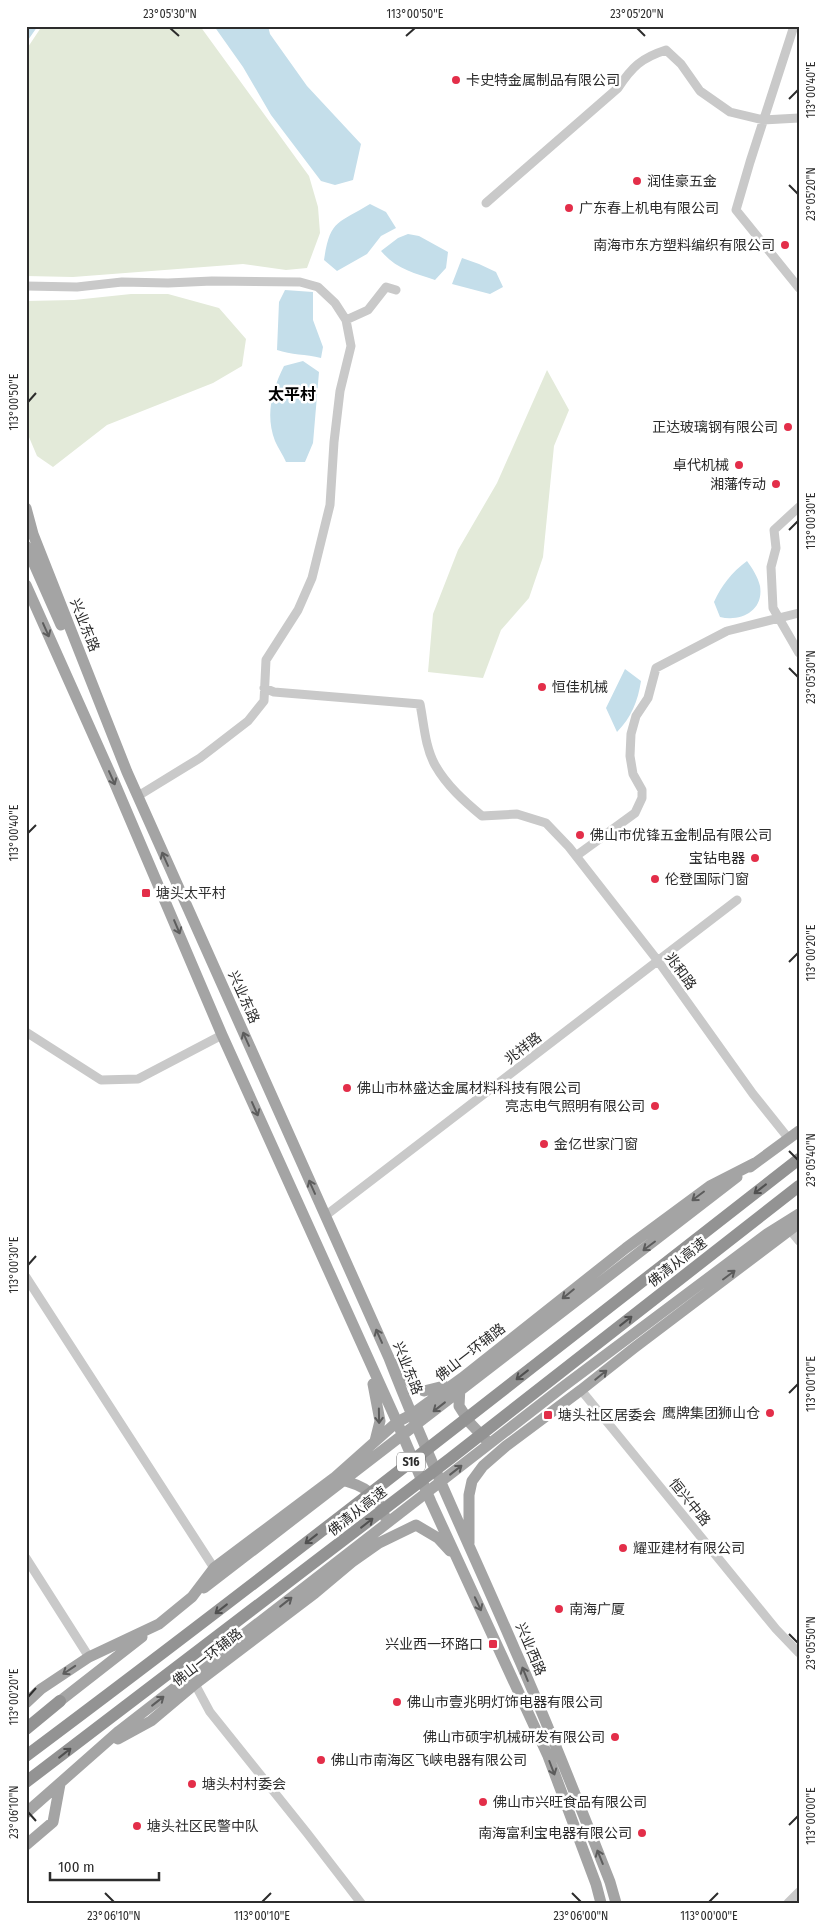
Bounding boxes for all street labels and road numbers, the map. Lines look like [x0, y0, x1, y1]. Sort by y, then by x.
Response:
street label: 兴业东路 [66, 596, 103, 654]
street label: 兆和路 [661, 949, 700, 993]
street label: 兴业东路 [224, 968, 263, 1026]
street label: 兆祥路 [502, 1029, 545, 1068]
street label: 佛清从高速 [644, 1234, 710, 1291]
street label: 佛山一环辅路 [432, 1320, 509, 1385]
street label: 兴业东路 [389, 1339, 426, 1397]
road number: S16 [397, 1452, 425, 1471]
street label: 恒兴中路 [665, 1475, 714, 1529]
street label: 佛清从高速 [324, 1483, 390, 1540]
street label: 兴业西路 [512, 1620, 549, 1678]
street label: 佛山一环辅路 [169, 1625, 246, 1690]

